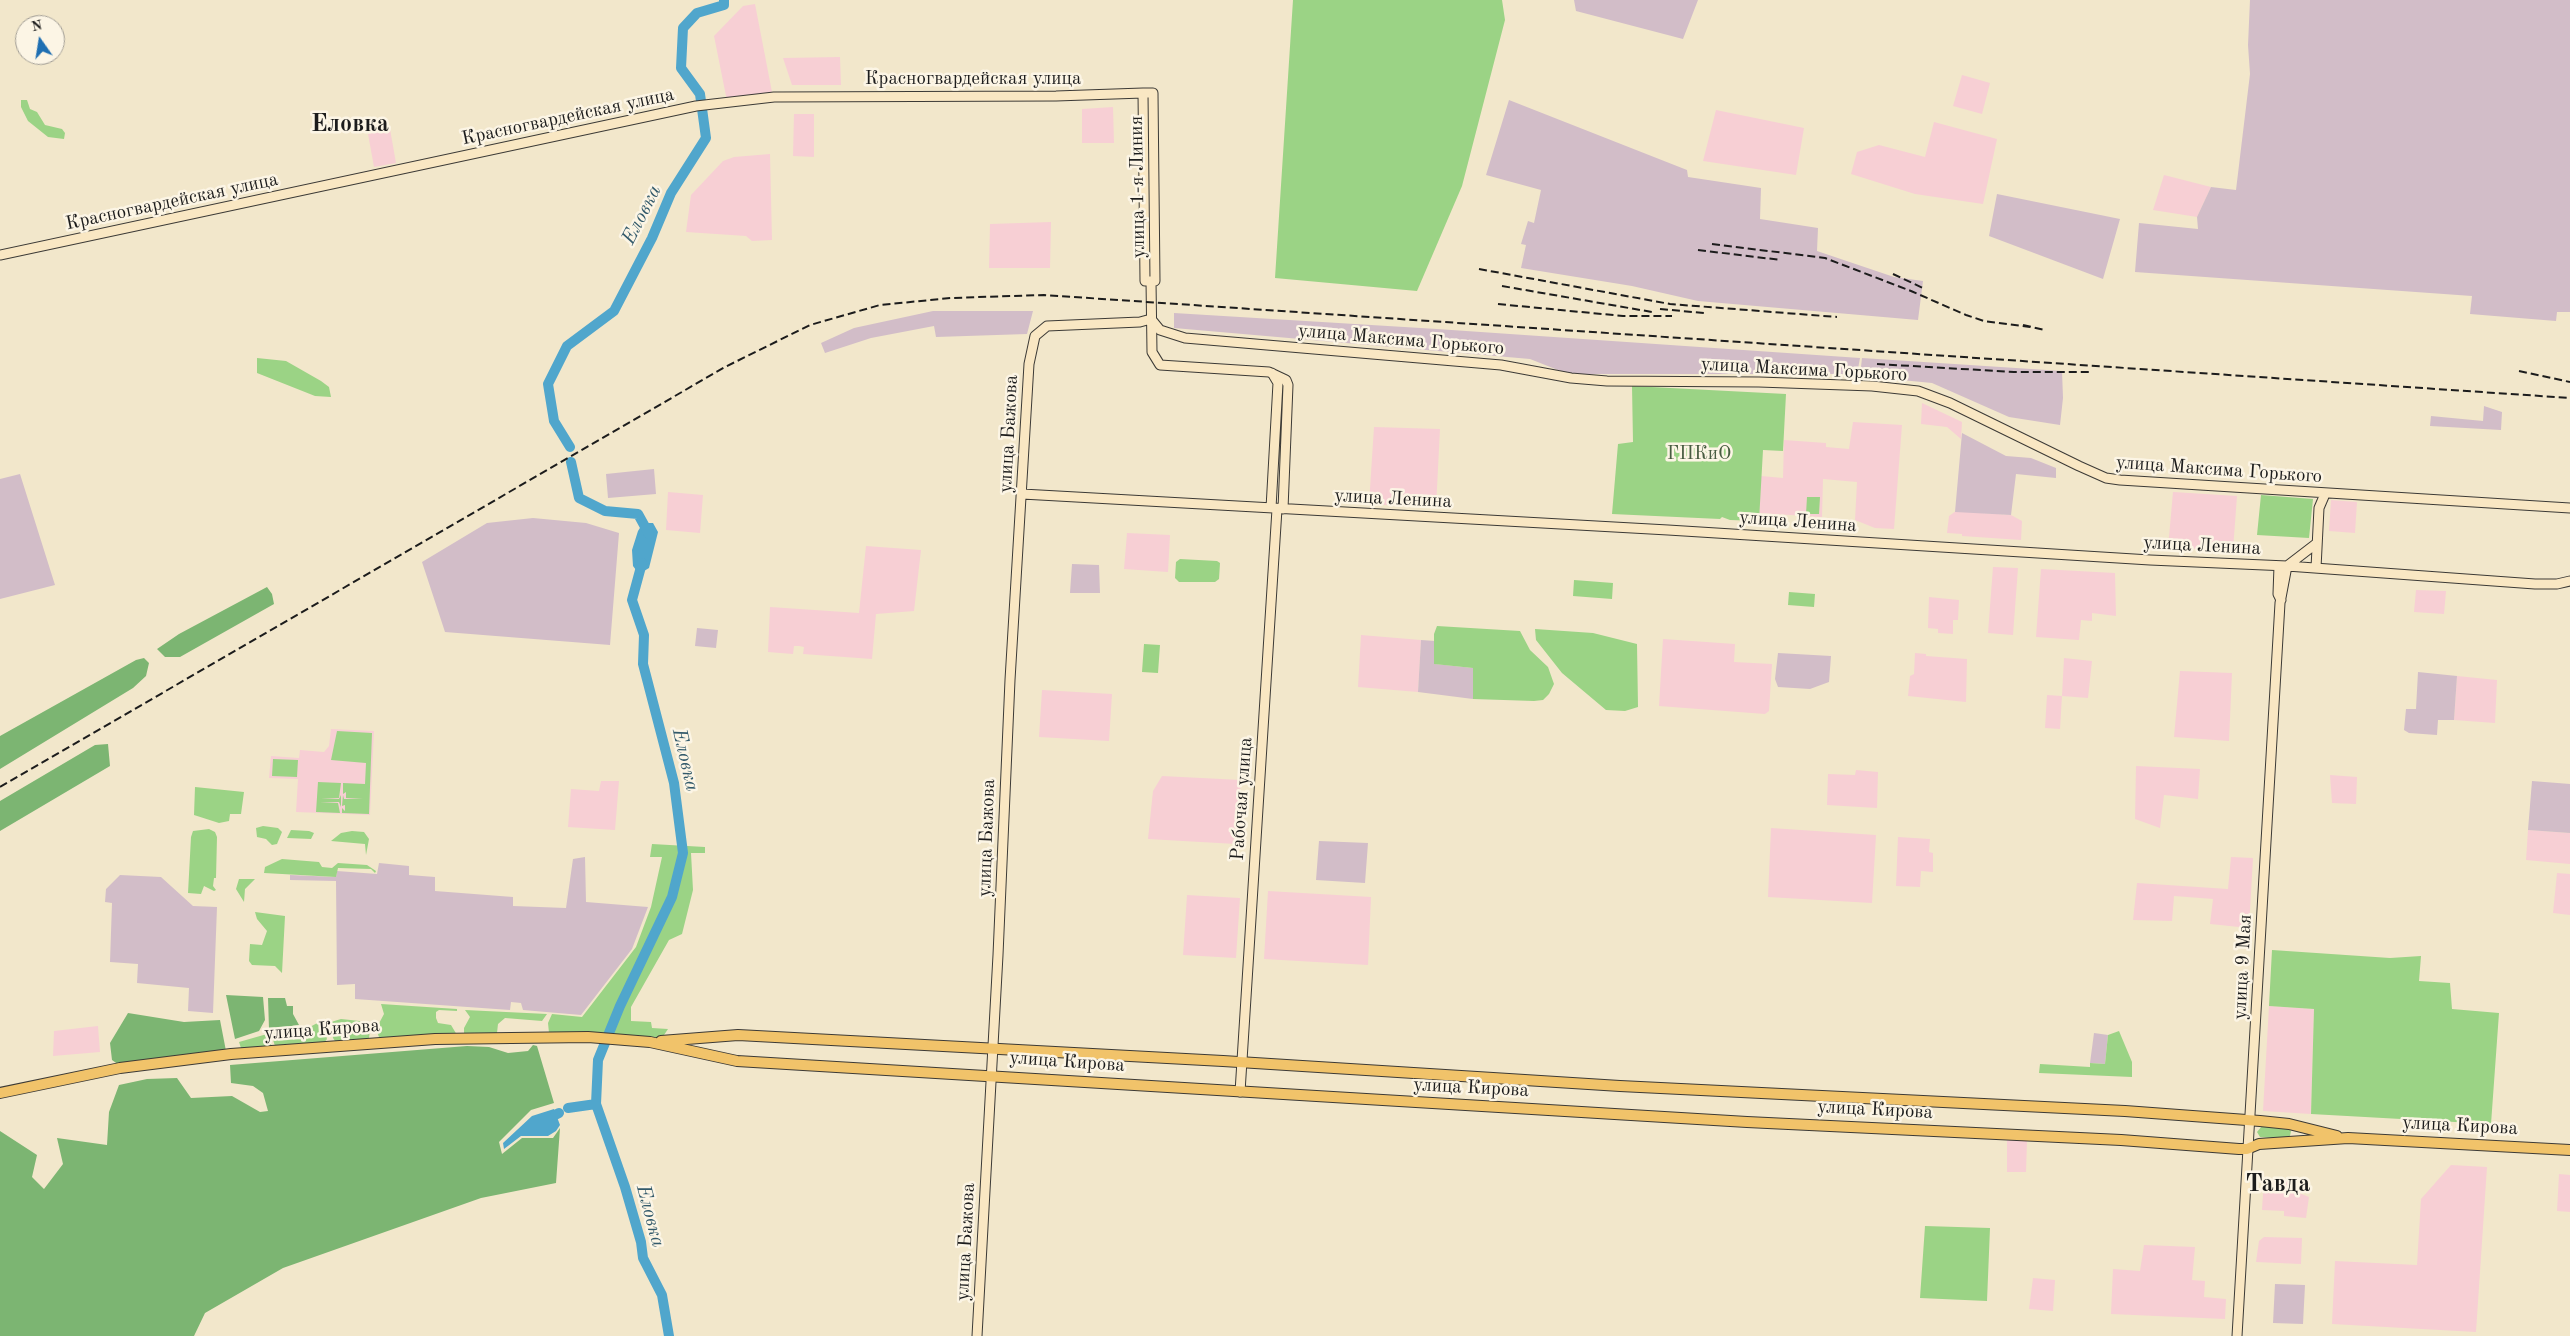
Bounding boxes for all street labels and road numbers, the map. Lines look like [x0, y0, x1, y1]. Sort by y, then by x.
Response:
street label: Красногвардейская улица [865, 68, 1081, 90]
street label: Красногвардейская улица [460, 83, 676, 151]
street label: улица 1-я Линия [1125, 115, 1151, 259]
street label: Красногвардейская улица [64, 168, 280, 236]
street label: улица Максима Горького [1297, 320, 1505, 360]
street label: улица Максима Горького [1700, 353, 1908, 387]
street label: улица Бажова [995, 374, 1023, 494]
street label: улица Максима Горького [2115, 451, 2323, 489]
street label: улица Ленина [1334, 485, 1452, 513]
street label: улица Ленина [1738, 507, 1858, 537]
street label: улица Ленина [2143, 532, 2261, 560]
street label: Рабочая улица [1226, 736, 1258, 862]
street label: улица Бажова [974, 778, 1000, 898]
street label: улица 9 Мая [2229, 914, 2257, 1020]
street label: улица Кирова [263, 1015, 381, 1045]
street label: улица Кирова [1008, 1047, 1126, 1077]
street label: улица Кирова [1413, 1074, 1529, 1102]
street label: улица Кирова [1817, 1096, 1933, 1124]
street label: улица Кирова [2402, 1112, 2518, 1140]
street label: улица Бажова [952, 1182, 980, 1302]

